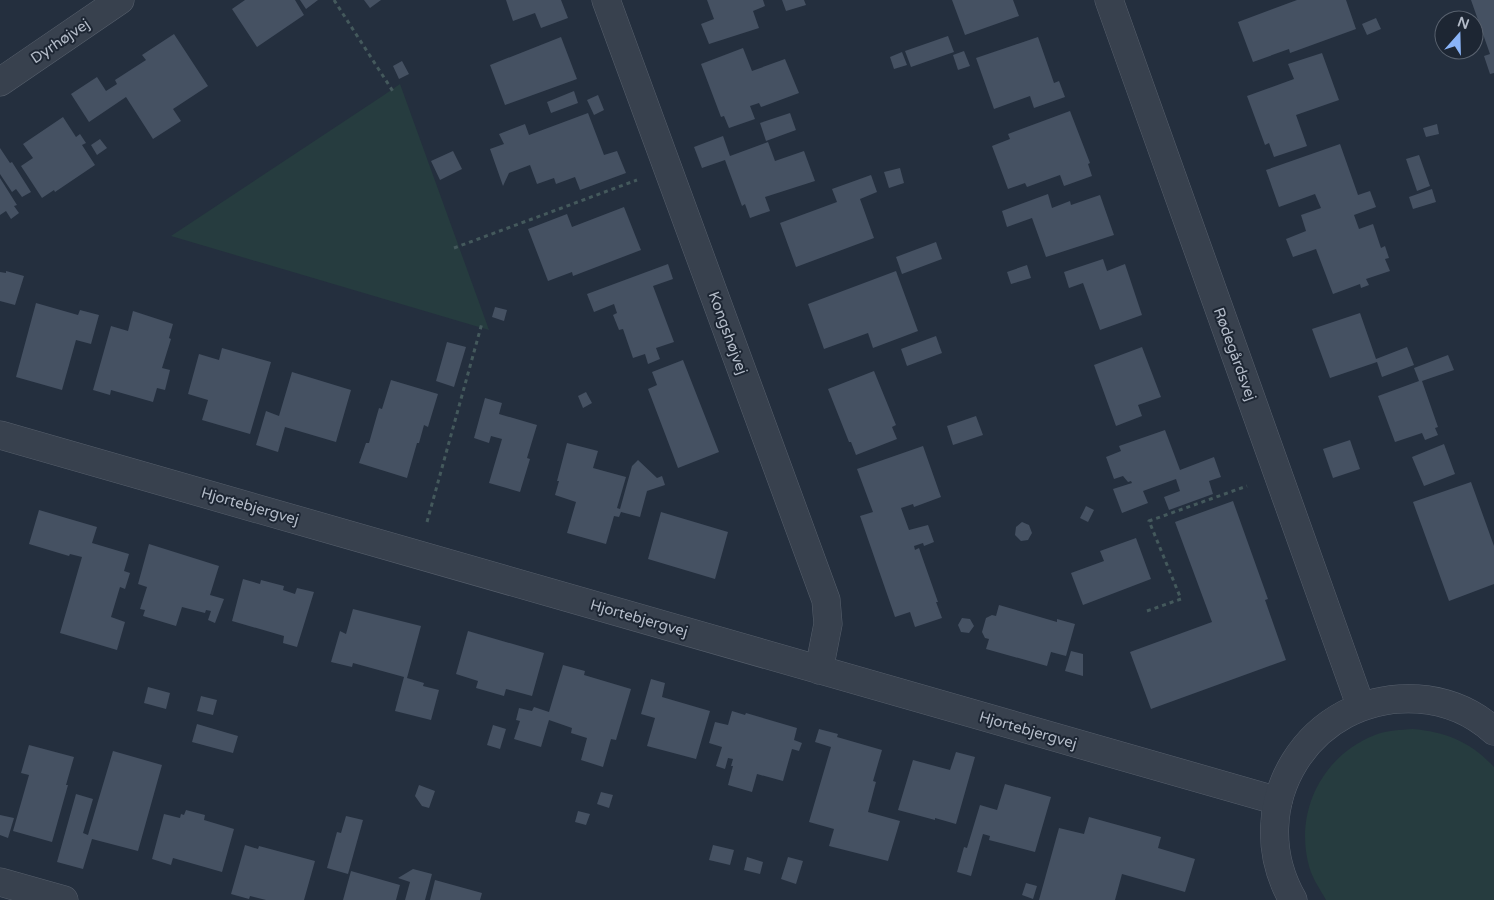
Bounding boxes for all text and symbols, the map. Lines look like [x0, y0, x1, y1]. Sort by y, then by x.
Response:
north arrow [1434, 10, 1484, 60]
text: N [1455, 13, 1471, 33]
street label: Dyrhøjvej [27, 15, 93, 67]
street label: Kongshøjvej [705, 289, 751, 377]
street label: Rødegårdsvej [1210, 305, 1260, 403]
street label: Hjortebjergvej [199, 483, 301, 529]
street label: Hjortebjergvej [588, 595, 690, 641]
street label: Hjortebjergvej [977, 707, 1079, 753]

